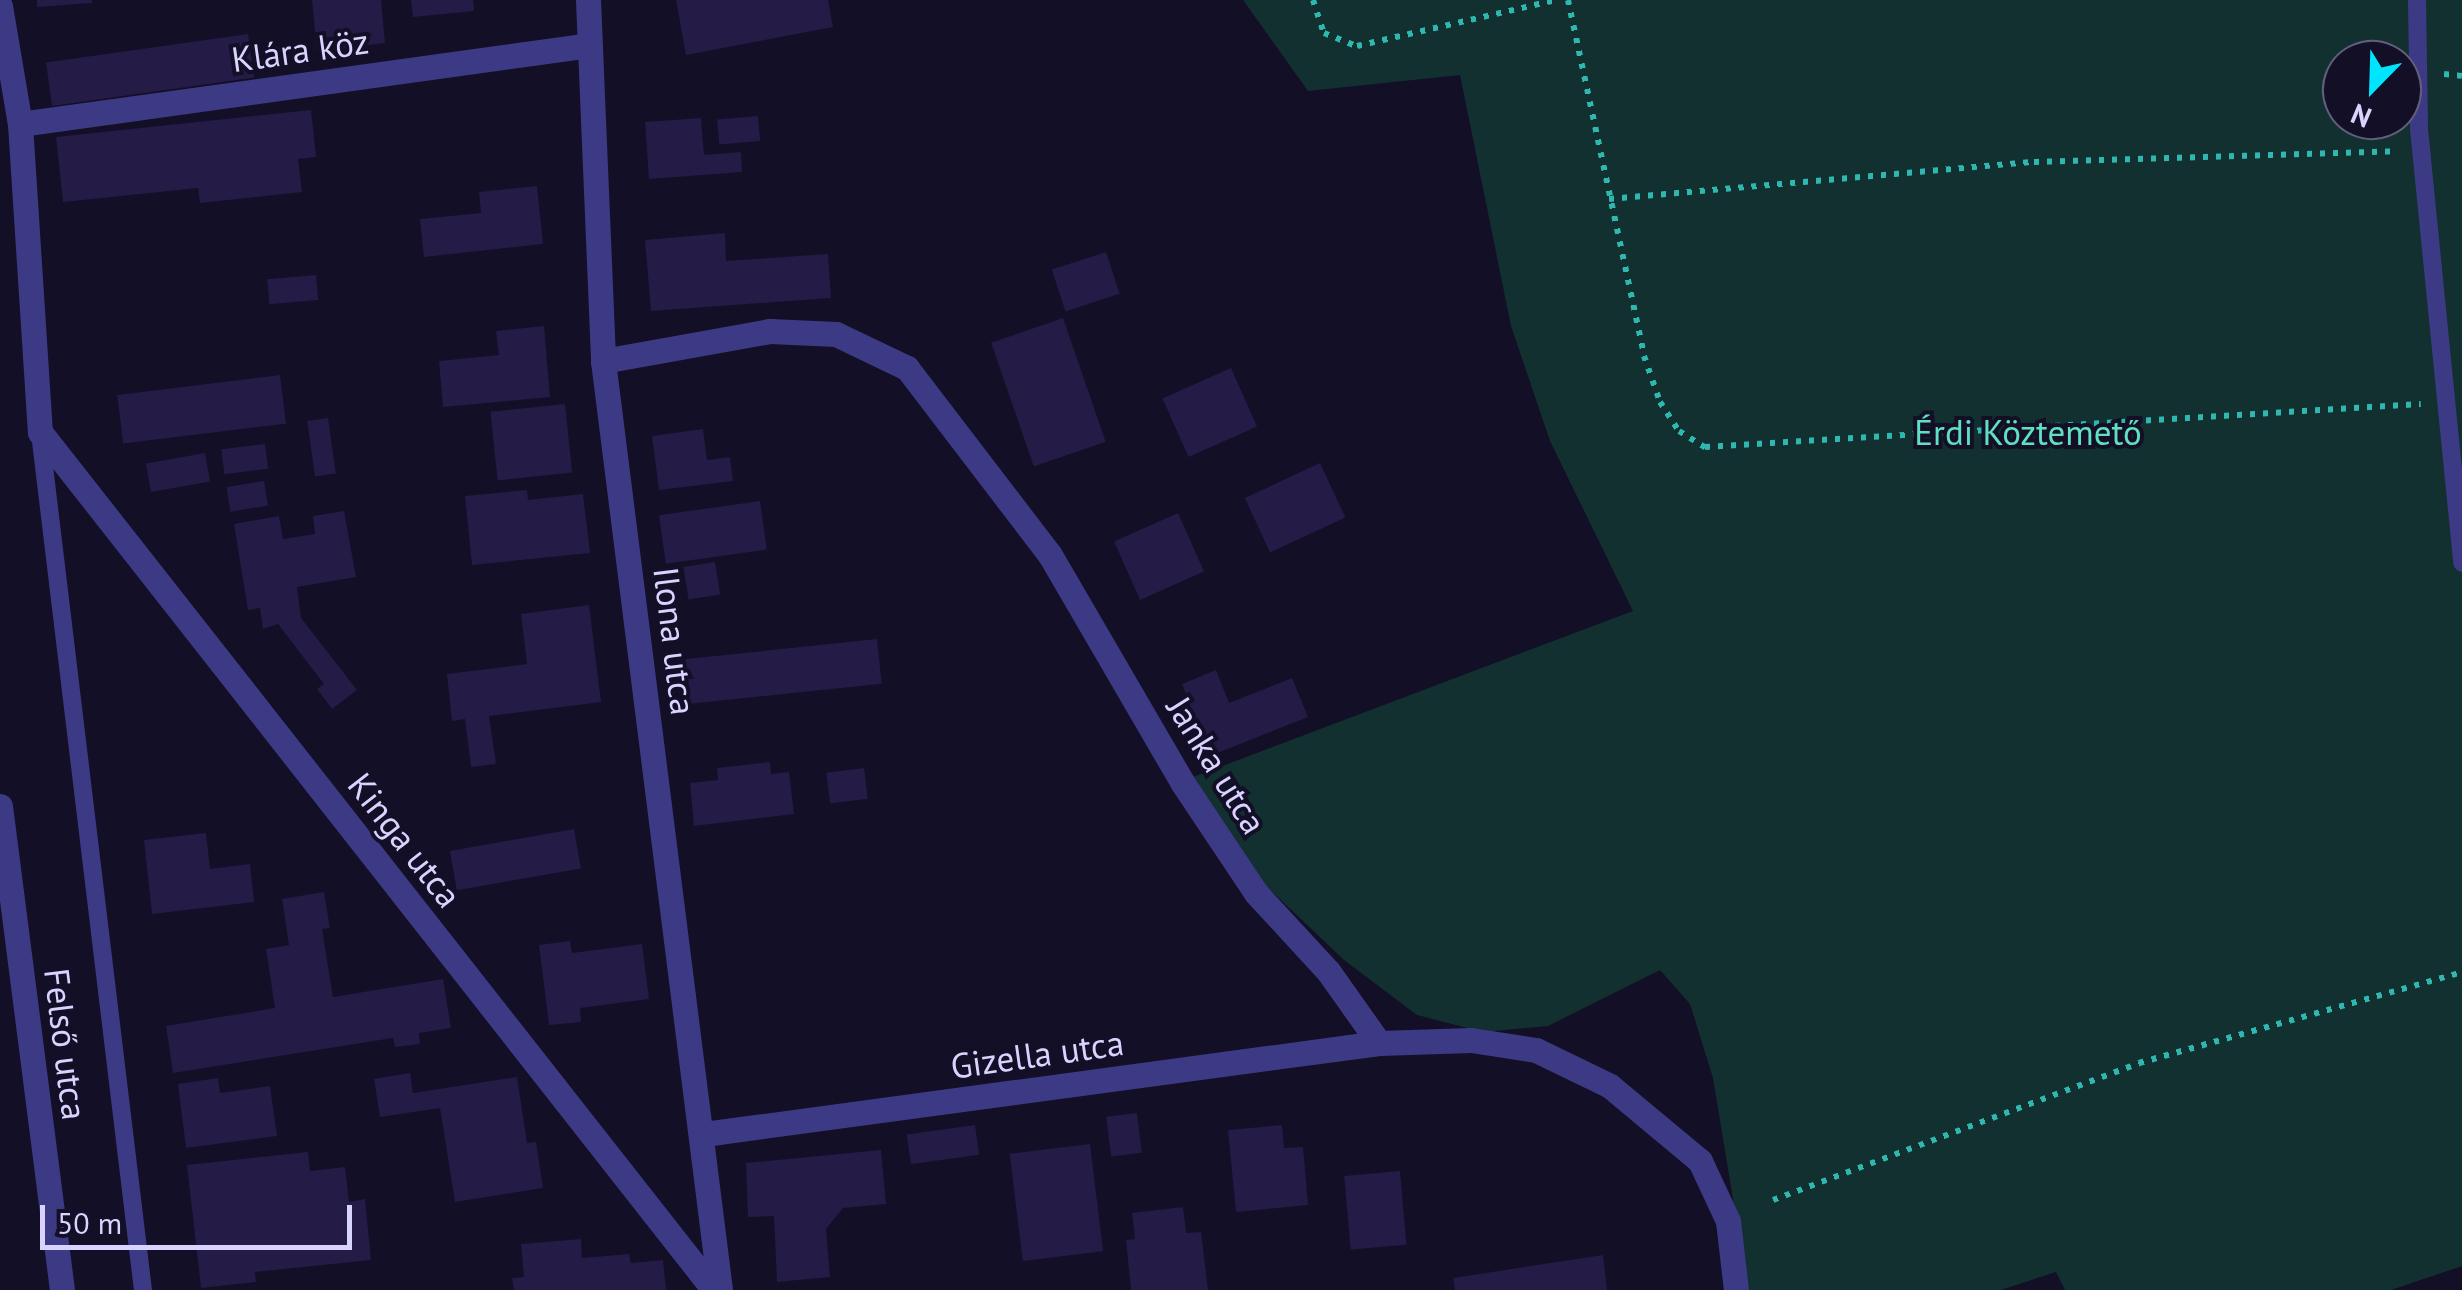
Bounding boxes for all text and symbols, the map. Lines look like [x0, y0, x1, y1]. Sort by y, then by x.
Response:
street label: Klára köz [229, 20, 371, 80]
north arrow [2322, 40, 2422, 140]
text: N [2345, 96, 2377, 137]
park label: Érdi Köztemető [1914, 411, 2142, 453]
street label: Ilona utca [645, 565, 705, 717]
street label: Janka utca [1158, 689, 1276, 841]
street label: Kinga utca [340, 764, 470, 916]
street label: Felső utca [36, 966, 96, 1122]
street label: Gizella utca [948, 1021, 1126, 1087]
scale bar [45, 1185, 358, 1247]
text: 50 m [57, 1203, 122, 1242]

